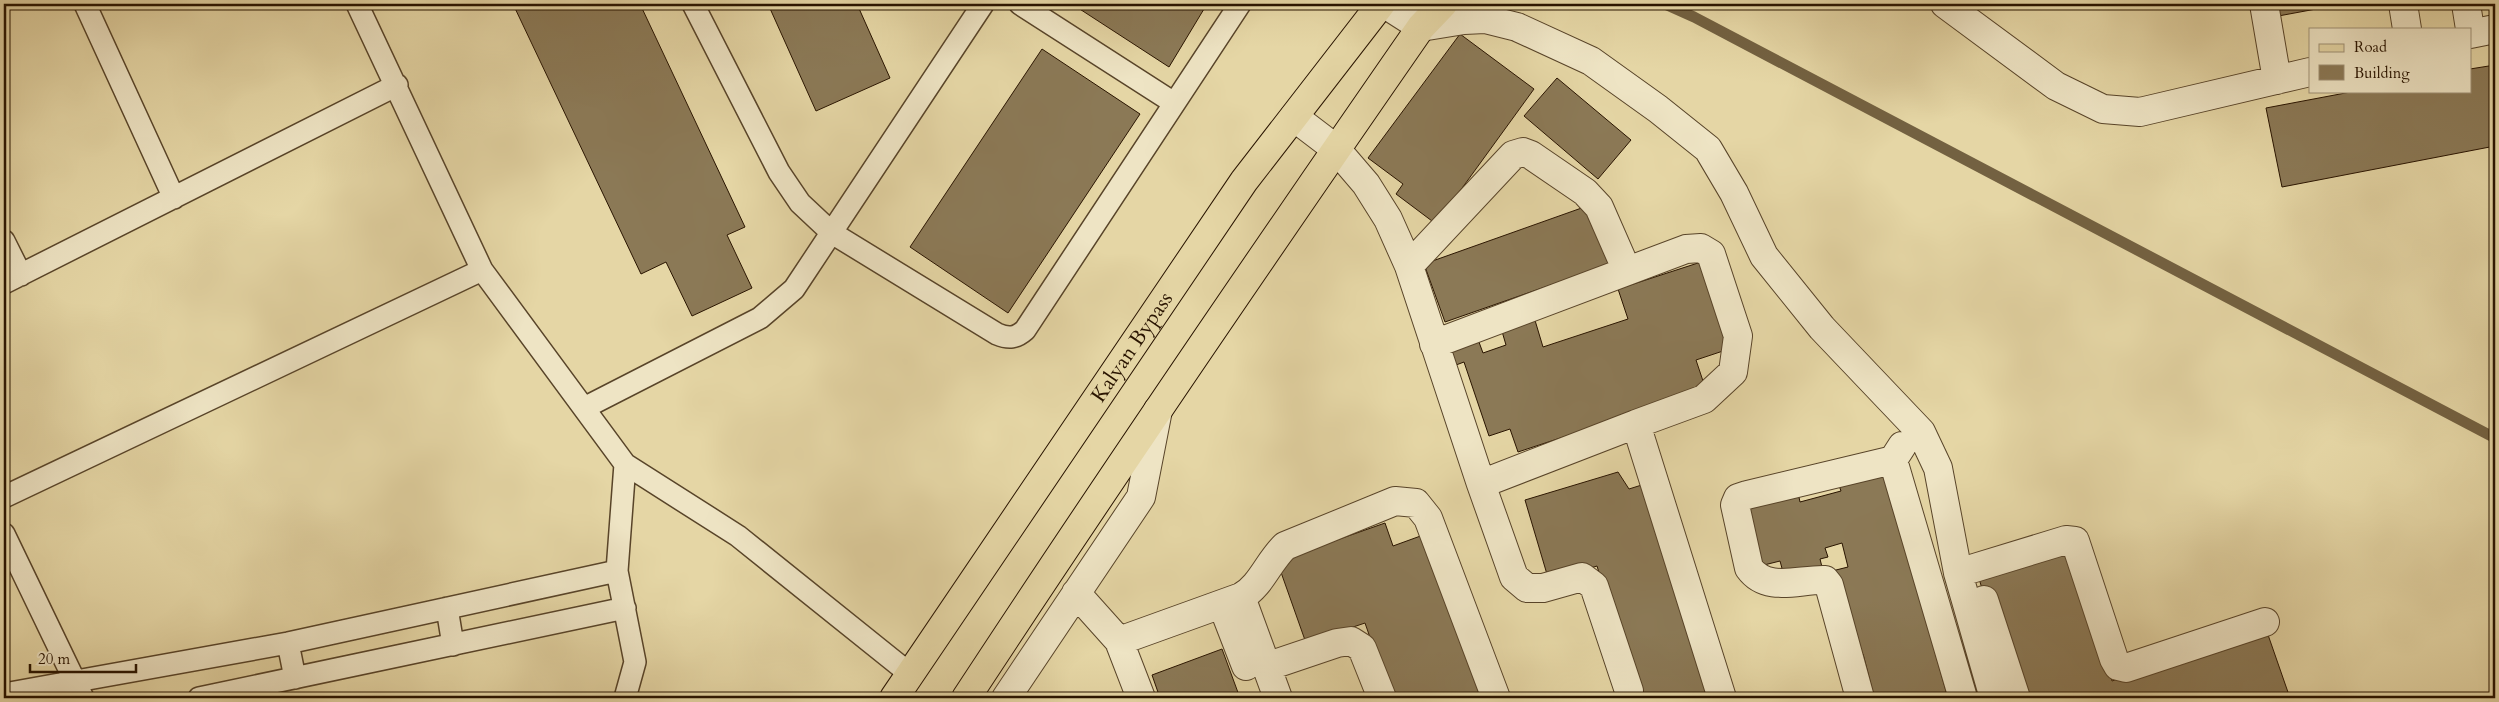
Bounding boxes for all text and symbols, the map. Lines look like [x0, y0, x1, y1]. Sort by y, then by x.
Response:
legend [2309, 28, 2472, 92]
text: Road [2354, 37, 2387, 57]
text: Building [2354, 63, 2410, 83]
street label: Kalyan Bypass [1084, 286, 1180, 408]
scale bar [30, 642, 136, 674]
text: 20 m [38, 649, 70, 669]

